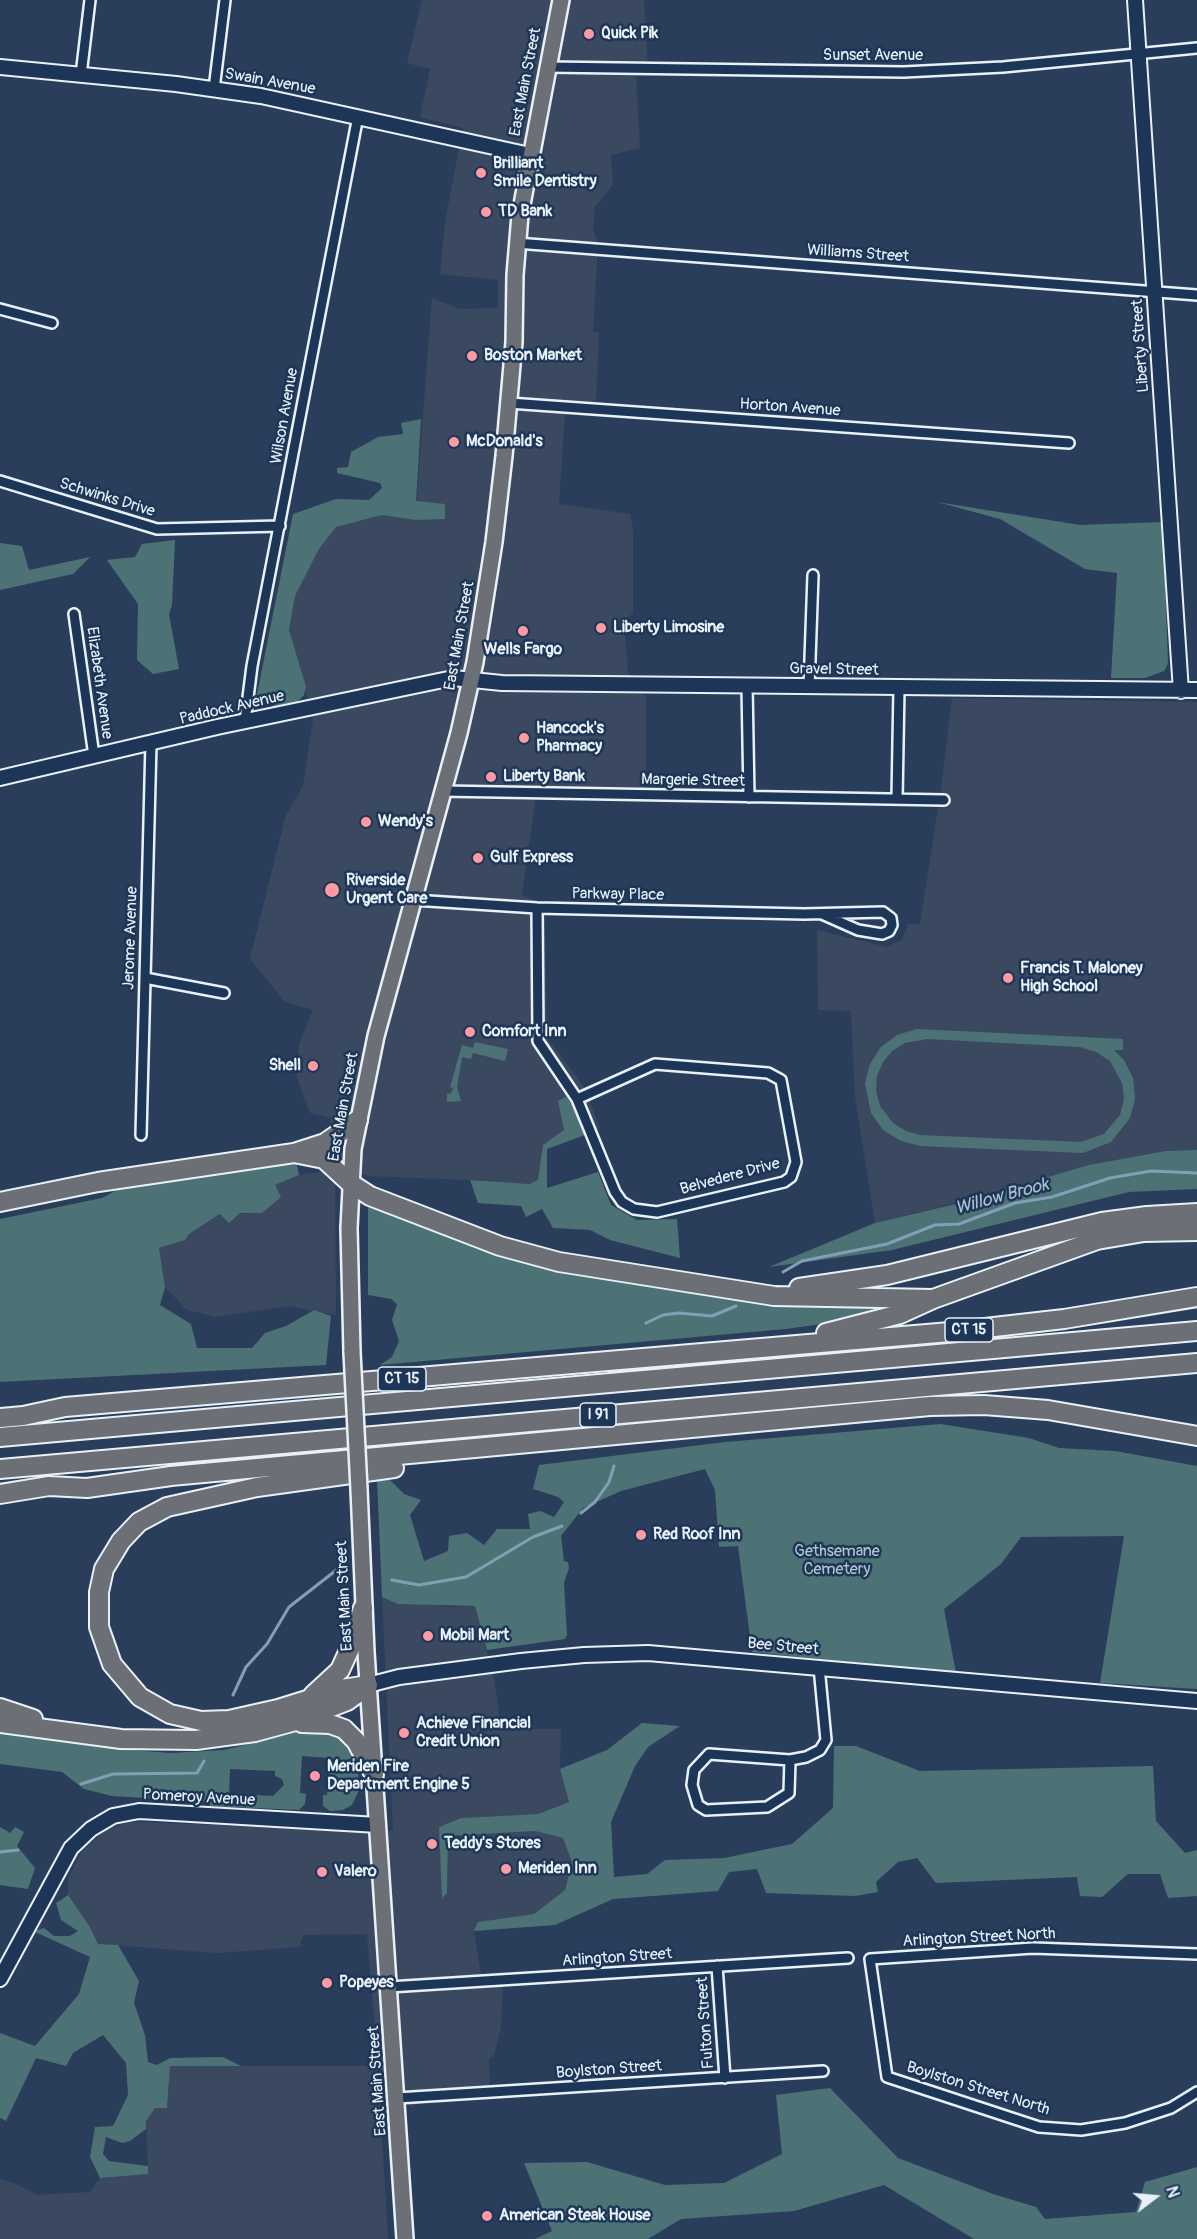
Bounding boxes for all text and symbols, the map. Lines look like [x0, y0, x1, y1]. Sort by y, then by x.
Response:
place label: Quick Pik [601, 24, 658, 44]
street label: East Main Street [506, 26, 546, 138]
marker: Quick Pik [582, 27, 596, 41]
street label: Sunset Avenue [823, 46, 923, 66]
street label: Swain Avenue [223, 65, 317, 99]
place label: Brilliant Smile Dentistry [493, 154, 596, 192]
marker: Brilliant Smile Dentistry [474, 166, 488, 180]
place label: TD Bank [498, 202, 552, 222]
marker: TD Bank [479, 205, 493, 219]
street label: Williams Street [806, 241, 910, 267]
street label: Liberty Street [1128, 299, 1154, 393]
place label: Boston Market [484, 346, 582, 366]
marker: Boston Market [465, 349, 479, 363]
street label: Wilson Avenue [267, 366, 303, 466]
street label: Horton Avenue [739, 395, 841, 421]
place label: McDonald's [466, 432, 543, 452]
marker: McDonald's [447, 435, 461, 449]
street label: Schwinks Drive [57, 474, 157, 522]
street label: East Main Street [441, 580, 479, 692]
place label: Liberty Limosine [613, 618, 724, 638]
marker: Liberty Limosine [594, 621, 608, 635]
marker: Wells Fargo [516, 624, 530, 638]
street label: Elizabeth Avenue [82, 626, 116, 740]
place label: Wells Fargo [484, 640, 562, 660]
street label: Gravel Street [789, 660, 879, 680]
street label: Paddock Avenue [178, 687, 286, 729]
place label: Hancock's Pharmacy [536, 719, 604, 757]
marker: Hancock's Pharmacy [517, 731, 531, 745]
place label: Liberty Bank [503, 767, 585, 787]
marker: Liberty Bank [484, 770, 498, 784]
street label: Margerie Street [641, 770, 745, 792]
place label: Wendy's [378, 812, 433, 832]
marker: Wendy's [359, 815, 373, 829]
place label: Gulf Express [490, 848, 573, 868]
marker: Gulf Express [471, 851, 485, 865]
place label: Riverside Urgent Care [346, 871, 427, 909]
marker: Riverside Urgent Care [323, 881, 341, 899]
street label: Parkway Place [572, 885, 664, 905]
street label: Jerome Avenue [120, 886, 142, 990]
place label: Francis T. Maloney High School [1020, 959, 1143, 997]
marker: Francis T. Maloney High School [1001, 971, 1015, 985]
place label: Comfort Inn [482, 1022, 567, 1042]
marker: Comfort Inn [463, 1025, 477, 1039]
street label: East Main Street [325, 1051, 363, 1163]
place label: Shell [269, 1056, 301, 1076]
marker: Shell [306, 1059, 320, 1073]
street label: Belvedere Drive [678, 1154, 782, 1200]
water label: Willow Brook [953, 1174, 1051, 1220]
road number: CT 15 [945, 1318, 993, 1342]
road number: CT 15 [378, 1367, 426, 1391]
road number: I 91 [580, 1403, 616, 1427]
place label: Red Roof Inn [653, 1525, 741, 1545]
marker: Red Roof Inn [634, 1528, 648, 1542]
street label: East Main Street [333, 1540, 357, 1652]
park label: Gethsemane Cemetery [794, 1542, 880, 1580]
place label: Mobil Mart [440, 1626, 509, 1646]
marker: Mobil Mart [421, 1629, 435, 1643]
street label: Bee Street [746, 1634, 820, 1660]
place label: Achieve Financial Credit Union [416, 1714, 531, 1752]
marker: Achieve Financial Credit Union [397, 1726, 411, 1740]
place label: Meriden Fire Department Engine 5 [327, 1757, 470, 1795]
marker: Meriden Fire Department Engine 5 [308, 1769, 322, 1783]
street label: Pomeroy Avenue [142, 1785, 256, 1811]
place label: Teddy's Stores [444, 1834, 541, 1854]
marker: Teddy's Stores [425, 1837, 439, 1851]
place label: Meriden Inn [518, 1859, 597, 1879]
place label: Valero [334, 1862, 377, 1882]
marker: Meriden Inn [499, 1862, 513, 1876]
marker: Valero [315, 1865, 329, 1879]
street label: Arlington Street North [902, 1924, 1056, 1952]
street label: Arlington Street [561, 1945, 673, 1971]
place label: Popeyes [339, 1973, 394, 1993]
marker: Popeyes [320, 1976, 334, 1990]
street label: Fulton Street [693, 1976, 719, 2070]
street label: East Main Street [365, 2025, 391, 2137]
street label: Boylston Street [555, 2057, 663, 2083]
street label: Boylston Street North [904, 2058, 1052, 2120]
north arrow [1125, 2167, 1185, 2227]
text: N [1161, 2184, 1183, 2200]
place label: American Steak House [499, 2206, 650, 2226]
marker: American Steak House [480, 2209, 494, 2223]

